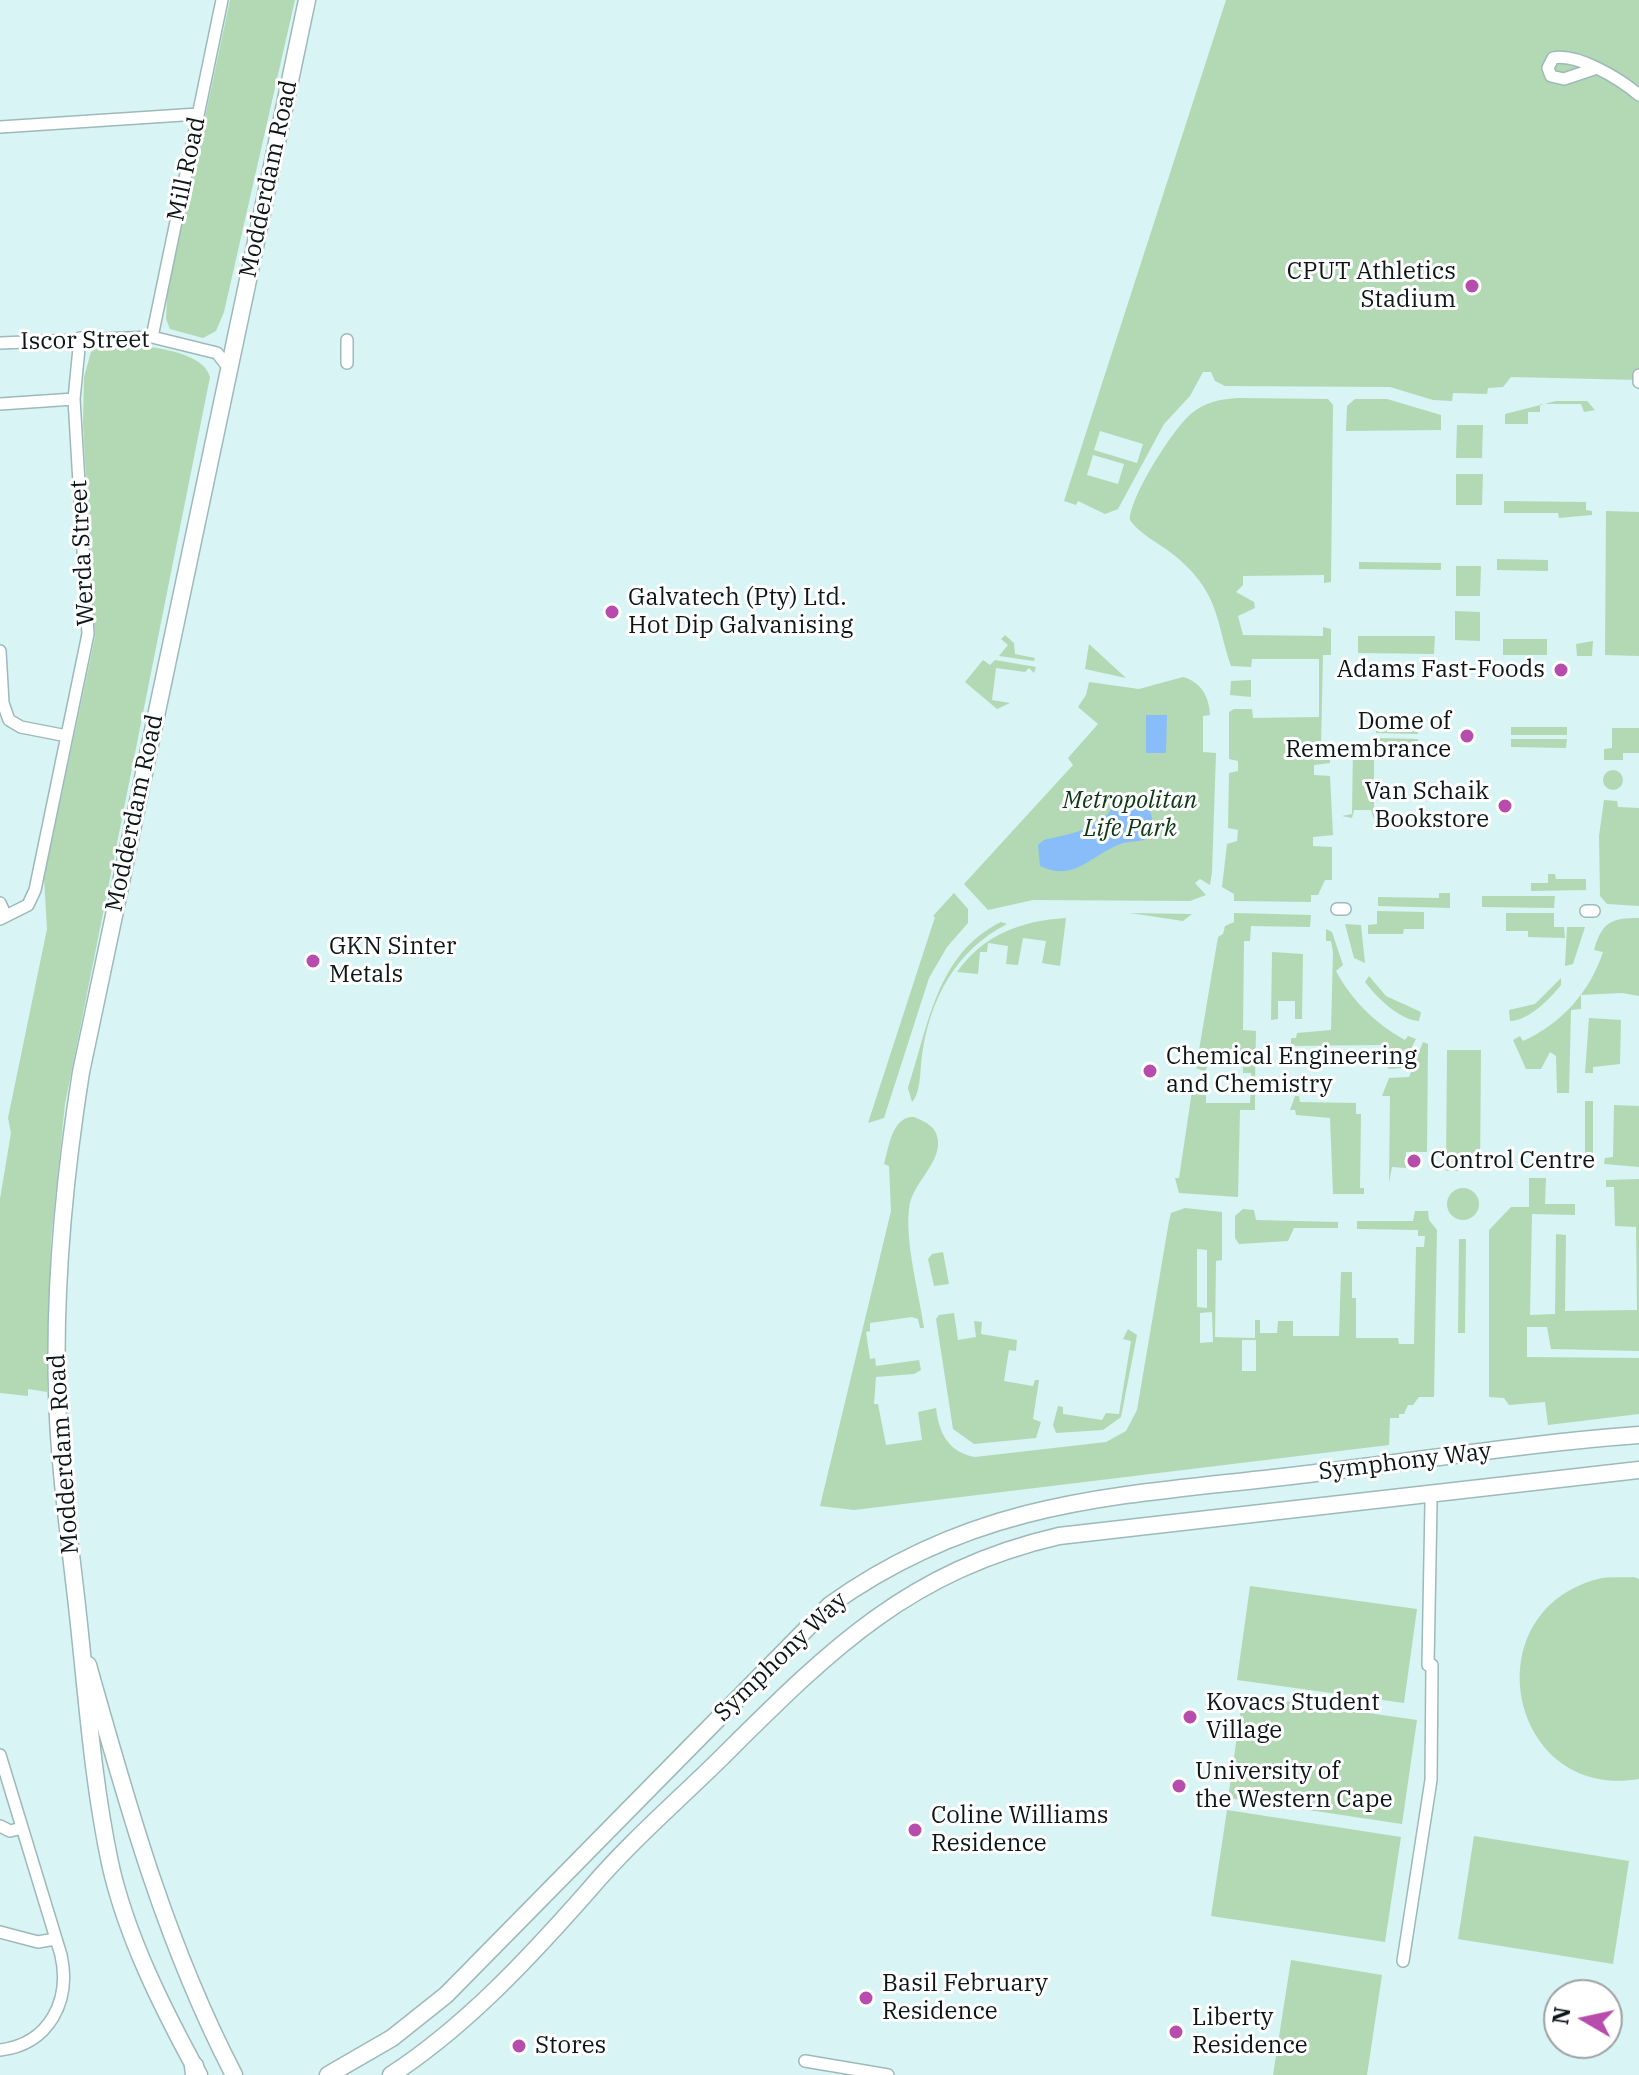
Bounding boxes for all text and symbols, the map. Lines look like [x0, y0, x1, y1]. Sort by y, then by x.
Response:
street label: Modderdam Road [234, 78, 304, 280]
street label: Mill Road [162, 114, 212, 224]
place label: CPUT Athletics Stadium [1287, 258, 1456, 314]
marker: CPUT Athletics Stadium [1463, 277, 1481, 295]
street label: Iscor Street [20, 325, 150, 357]
street label: Werda Street [65, 479, 101, 627]
place label: Galvatech (Pty) Ltd. Hot Dip Galvanising [628, 584, 853, 640]
marker: Galvatech (Pty) Ltd. Hot Dip Galvanising [603, 603, 621, 621]
place label: Adams Fast-Foods [1337, 656, 1545, 684]
marker: Adams Fast-Foods [1552, 661, 1570, 679]
place label: Dome of Remembrance [1285, 708, 1451, 764]
street label: Modderdam Road [100, 712, 170, 914]
marker: Dome of Remembrance [1458, 727, 1476, 745]
place label: Van Schaik Bookstore [1364, 778, 1489, 834]
park label: Metropolitan Life Park [1063, 787, 1197, 843]
marker: Van Schaik Bookstore [1496, 797, 1514, 815]
place label: GKN Sinter Metals [329, 933, 456, 989]
marker: GKN Sinter Metals [304, 952, 322, 970]
place label: Chemical Engineering and Chemistry [1166, 1043, 1417, 1099]
marker: Chemical Engineering and Chemistry [1141, 1062, 1159, 1080]
place label: Control Centre [1430, 1147, 1595, 1175]
marker: Control Centre [1405, 1152, 1423, 1170]
street label: Modderdam Road [43, 1353, 85, 1555]
street label: Symphony Way [1317, 1437, 1493, 1487]
street label: Symphony Way [708, 1586, 854, 1728]
place label: Kovacs Student Village [1206, 1689, 1380, 1745]
marker: Kovacs Student Village [1181, 1708, 1199, 1726]
place label: University of the Western Cape [1195, 1758, 1393, 1814]
marker: University of the Western Cape [1170, 1777, 1188, 1795]
place label: Coline Williams Residence [931, 1802, 1108, 1858]
marker: Coline Williams Residence [906, 1821, 924, 1839]
place label: Basil February Residence [882, 1970, 1048, 2026]
north arrow [1543, 1979, 1623, 2059]
marker: Basil February Residence [857, 1989, 875, 2007]
place label: Liberty Residence [1192, 2004, 1308, 2060]
text: N [1545, 2005, 1576, 2026]
marker: Liberty Residence [1167, 2023, 1185, 2041]
place label: Stores [535, 2032, 606, 2060]
marker: Stores [510, 2037, 528, 2055]

